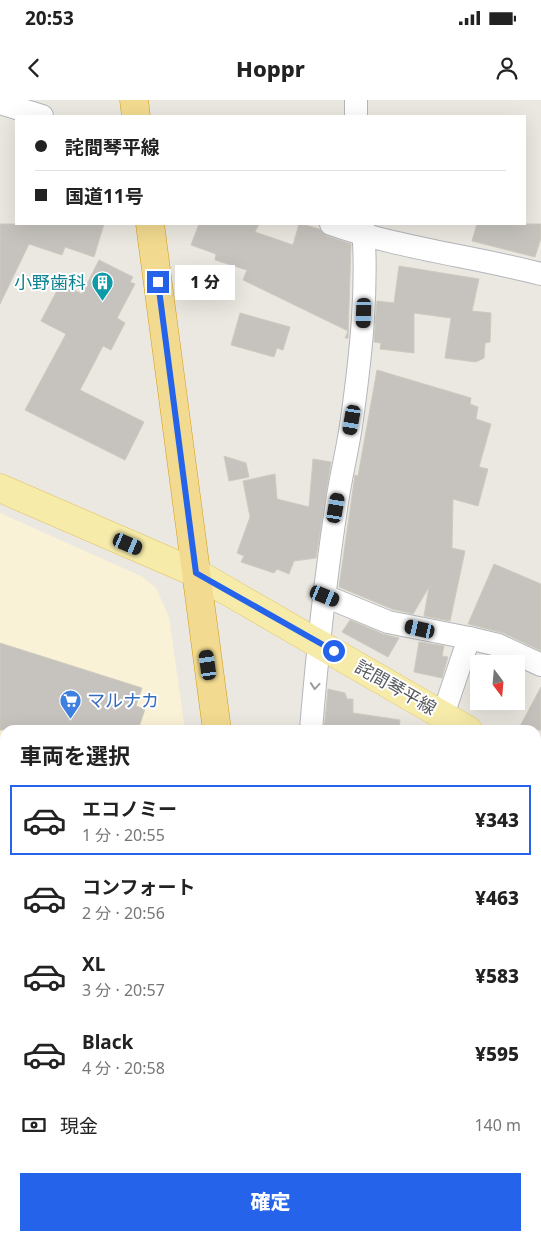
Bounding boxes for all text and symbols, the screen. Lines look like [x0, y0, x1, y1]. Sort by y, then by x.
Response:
text: 20:53 [25, 5, 74, 31]
text: Hoppr [236, 53, 305, 83]
icon: back [20, 54, 48, 82]
icon: person [493, 54, 521, 82]
text: 詫間琴平線 [65, 134, 160, 160]
text: 国道11号 [65, 183, 144, 209]
callout: 1 分 [176, 264, 236, 300]
place label: 小野歯科 [14, 270, 86, 294]
building icon: 小野歯科 [90, 270, 114, 301]
route end [147, 271, 169, 293]
text: 1 分 [190, 271, 220, 293]
car [355, 298, 372, 328]
car [342, 404, 361, 436]
car [326, 492, 345, 524]
car [111, 531, 144, 557]
car [308, 583, 341, 609]
car [403, 618, 436, 640]
route start [323, 640, 345, 662]
car [198, 649, 217, 681]
street label: 詫間琴平線 [351, 654, 441, 720]
north arrow [470, 655, 525, 710]
map controls [470, 655, 525, 710]
one-way arrow [309, 682, 320, 690]
supermarket icon: マルナカ [59, 688, 83, 719]
place label: マルナカ [87, 688, 159, 712]
text: 車両を選択 [20, 740, 130, 770]
text: エコノミー [82, 796, 177, 822]
icon: car [22, 798, 67, 843]
text: ¥343 [475, 807, 519, 833]
text: 1 分 · 20:55 [82, 824, 165, 846]
text: コンフォート [82, 874, 195, 900]
icon: car [22, 876, 67, 921]
text: ¥463 [475, 885, 519, 911]
text: 2 分 · 20:56 [82, 902, 165, 924]
text: XL [82, 951, 105, 977]
icon: car [22, 954, 67, 999]
text: ¥583 [475, 963, 519, 989]
text: 3 分 · 20:57 [82, 979, 165, 1001]
text: Black [82, 1029, 133, 1055]
icon: car [22, 1032, 67, 1077]
text: ¥595 [475, 1041, 519, 1067]
text: 4 分 · 20:58 [82, 1057, 165, 1079]
icon: cash [20, 1111, 48, 1139]
text: 現金 [60, 1113, 98, 1139]
text: 140 m [474, 1114, 521, 1136]
button: 確定 [20, 1173, 521, 1231]

